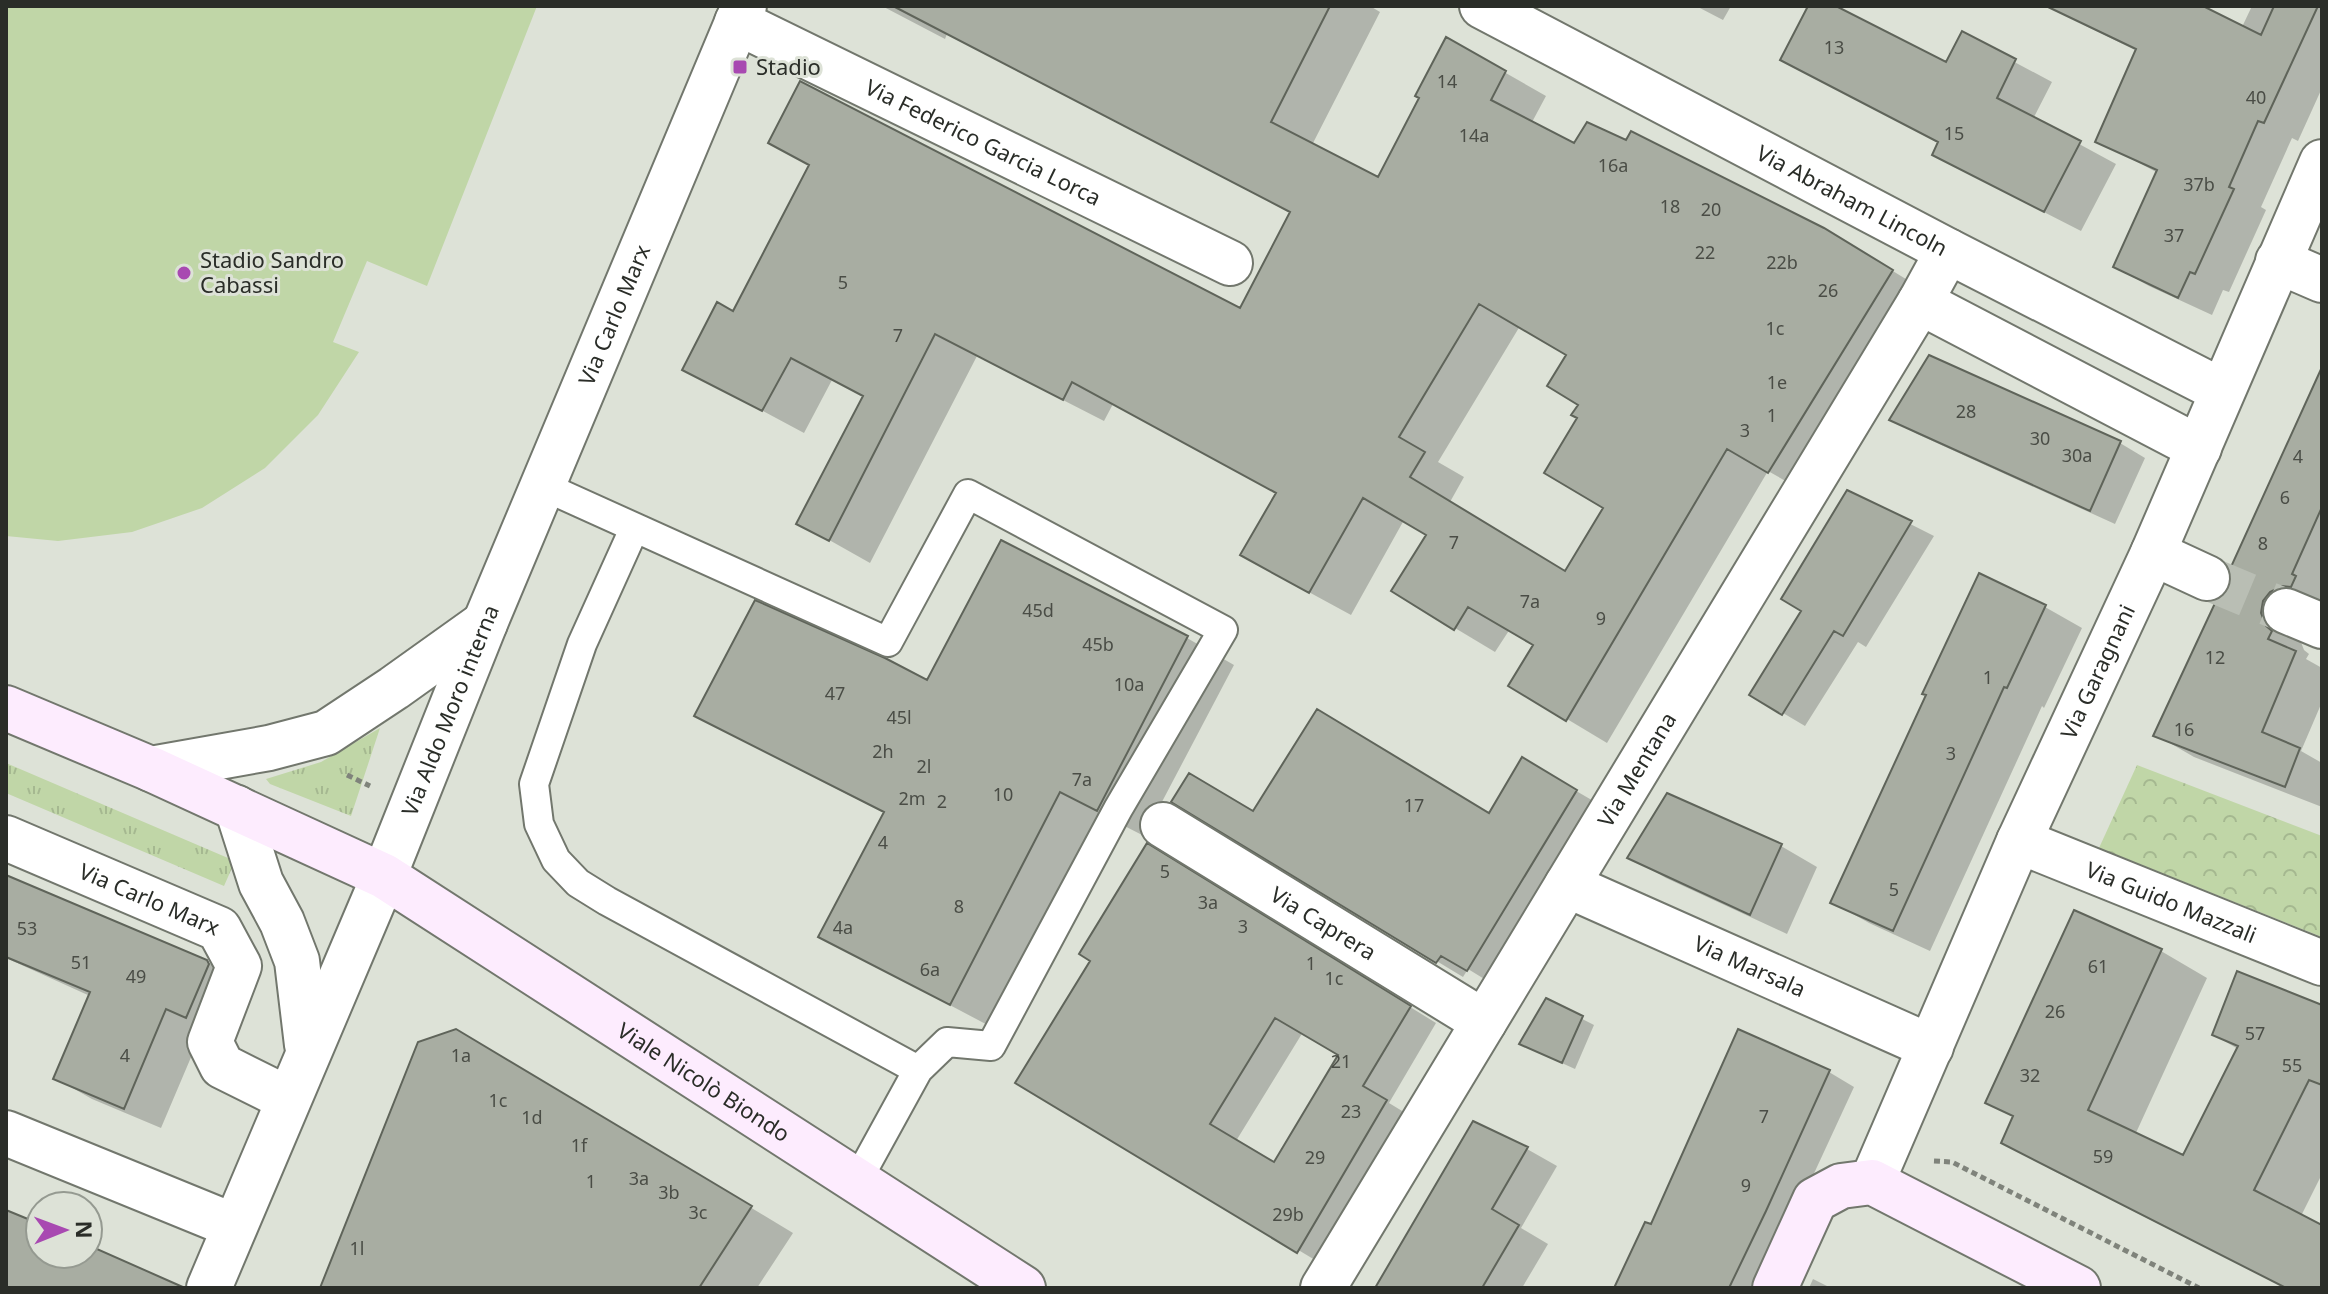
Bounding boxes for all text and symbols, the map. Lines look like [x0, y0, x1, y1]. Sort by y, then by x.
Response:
house number: 13 [1824, 35, 1844, 59]
place label: Stadio [756, 51, 821, 81]
marker: Stadio [731, 58, 749, 76]
house number: 14 [1437, 69, 1457, 93]
street label: Via Federico Garcia Lorca [861, 71, 1106, 212]
house number: 40 [2246, 85, 2266, 109]
house number: 15 [1944, 121, 1964, 145]
house number: 14a [1459, 123, 1489, 147]
street label: Via Abraham Lincoln [1752, 137, 1953, 262]
house number: 16a [1598, 153, 1628, 177]
house number: 37b [2183, 172, 2215, 196]
house number: 18 [1660, 194, 1680, 218]
house number: 20 [1701, 197, 1721, 221]
house number: 37 [2164, 223, 2184, 247]
street label: Via Carlo Marx [570, 239, 656, 390]
house number: 22 [1695, 240, 1715, 264]
place label: Stadio Sandro Cabassi [200, 244, 344, 299]
house number: 22b [1766, 250, 1798, 274]
marker: Stadio Sandro Cabassi [175, 264, 193, 282]
house number: 5 [838, 270, 848, 294]
house number: 26 [1818, 278, 1838, 302]
house number: 1c [1766, 316, 1785, 340]
house number: 7 [893, 323, 903, 347]
house number: 1e [1767, 370, 1787, 394]
house number: 28 [1956, 399, 1976, 423]
house number: 1 [1767, 403, 1777, 427]
house number: 3 [1740, 418, 1750, 442]
house number: 30 [2030, 426, 2050, 450]
house number: 30a [2062, 443, 2092, 467]
house number: 4 [2293, 444, 2303, 468]
house number: 6 [2280, 485, 2290, 509]
house number: 7 [1449, 530, 1459, 554]
house number: 8 [2258, 531, 2268, 555]
house number: 7a [1520, 589, 1540, 613]
house number: 45d [1022, 598, 1054, 622]
street label: Via Garagnani [2053, 599, 2141, 743]
street label: Via Aldo Moro interna [394, 600, 505, 820]
house number: 9 [1596, 606, 1606, 630]
house number: 45b [1082, 632, 1114, 656]
house number: 12 [2205, 645, 2225, 669]
house number: 1 [1983, 665, 1993, 689]
house number: 10a [1114, 672, 1144, 696]
house number: 47 [825, 681, 845, 705]
house number: 45l [886, 705, 912, 729]
street label: Via Mentana [1590, 706, 1682, 832]
house number: 16 [2174, 717, 2194, 741]
house number: 2h [872, 739, 894, 763]
house number: 3 [1946, 741, 1956, 765]
house number: 2l [917, 754, 931, 778]
house number: 7a [1072, 767, 1092, 791]
house number: 10 [993, 782, 1013, 806]
house number: 2m [898, 786, 926, 810]
house number: 2 [937, 789, 947, 813]
house number: 17 [1404, 793, 1424, 817]
house number: 4 [878, 830, 888, 854]
street label: Via Guido Mazzali [2082, 853, 2261, 949]
street label: Via Carlo Marx [75, 855, 225, 942]
house number: 5 [1160, 859, 1170, 883]
house number: 5 [1889, 877, 1899, 901]
street label: Via Caprera [1265, 879, 1382, 966]
house number: 3a [1198, 890, 1218, 914]
house number: 8 [954, 894, 964, 918]
house number: 3 [1238, 914, 1248, 938]
house number: 4a [833, 915, 853, 939]
house number: 53 [17, 916, 37, 940]
street label: Via Marsala [1690, 927, 1811, 1003]
house number: 51 [71, 950, 91, 974]
house number: 1 [1306, 951, 1316, 975]
house number: 61 [2088, 954, 2108, 978]
house number: 6a [920, 957, 940, 981]
house number: 49 [126, 964, 146, 988]
house number: 1c [1325, 966, 1344, 990]
house number: 26 [2045, 999, 2065, 1023]
street label: Viale Nicolò Biondo [612, 1014, 796, 1148]
house number: 57 [2245, 1021, 2265, 1045]
house number: 4 [120, 1043, 130, 1067]
house number: 1a [451, 1043, 471, 1067]
house number: 21 [1331, 1049, 1351, 1073]
house number: 55 [2282, 1053, 2302, 1077]
house number: 32 [2020, 1063, 2040, 1087]
house number: 1c [489, 1088, 508, 1112]
house number: 23 [1341, 1099, 1361, 1123]
house number: 7 [1759, 1104, 1769, 1128]
house number: 1d [521, 1105, 543, 1129]
house number: 1f [571, 1133, 588, 1157]
house number: 59 [2093, 1144, 2113, 1168]
house number: 29 [1305, 1145, 1325, 1169]
house number: 3a [629, 1166, 649, 1190]
house number: 1 [586, 1169, 596, 1193]
house number: 9 [1741, 1173, 1751, 1197]
house number: 3b [658, 1180, 680, 1204]
north arrow [24, 1190, 104, 1270]
house number: 3c [689, 1200, 708, 1224]
house number: 29b [1272, 1202, 1304, 1226]
text: N [70, 1220, 100, 1239]
house number: 1l [350, 1236, 364, 1260]

